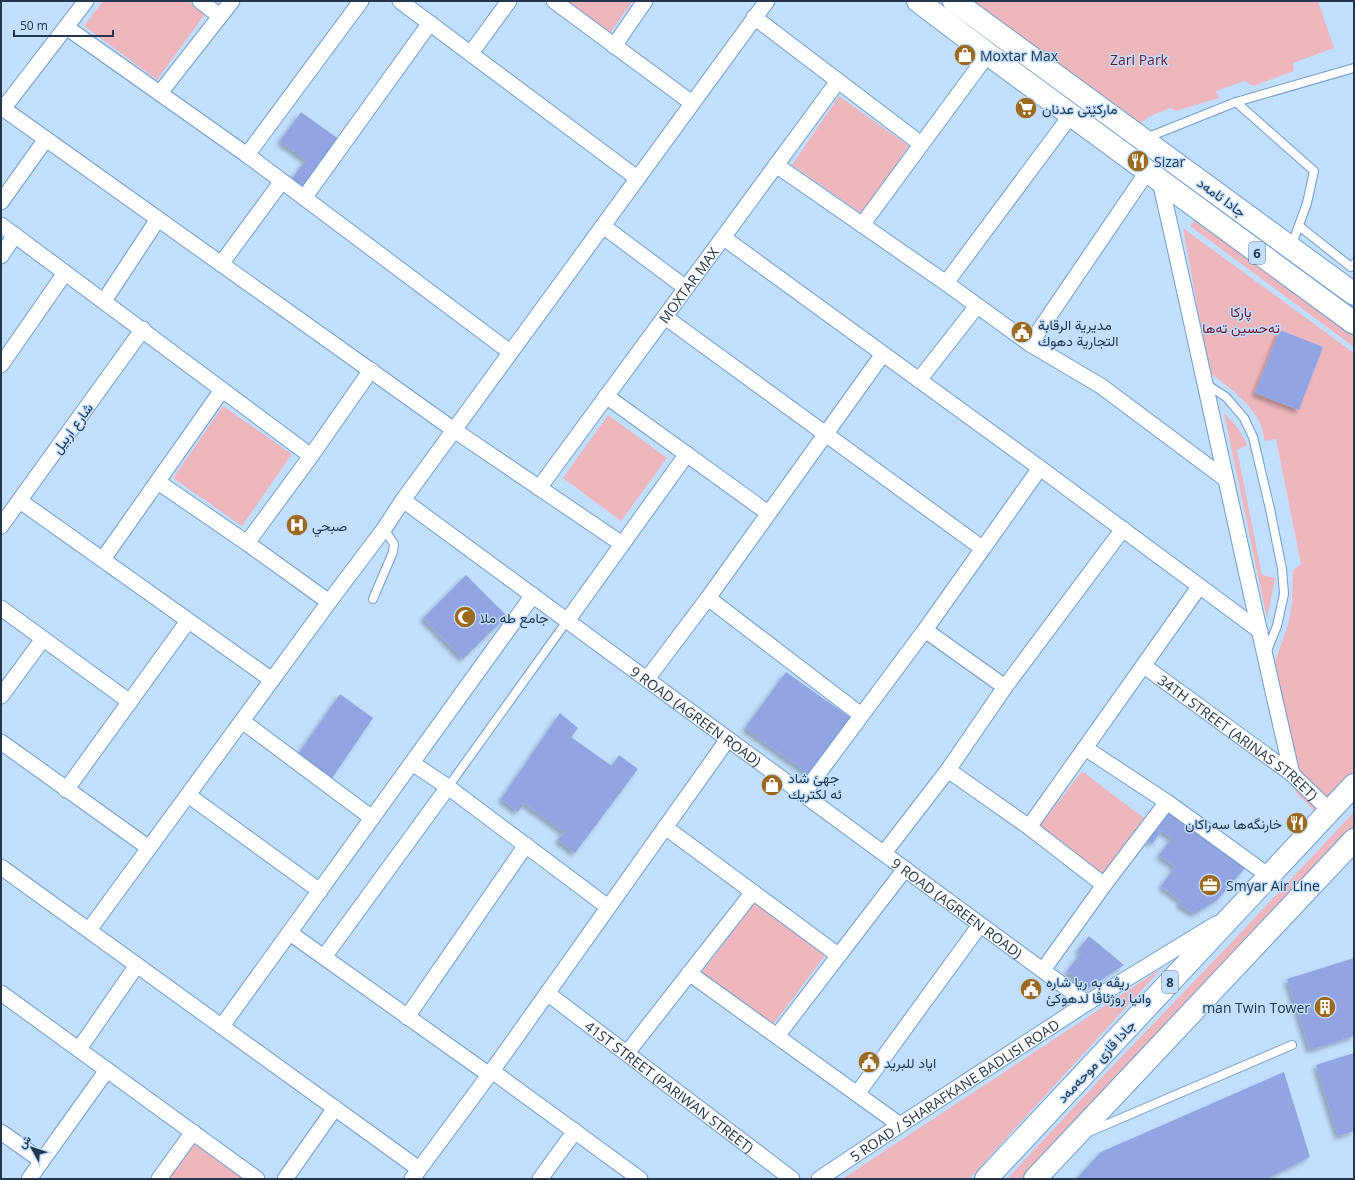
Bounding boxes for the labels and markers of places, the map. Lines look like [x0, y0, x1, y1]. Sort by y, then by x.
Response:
shop icon: Moxtar Max [952, 42, 978, 68]
place label: Moxtar Max [980, 46, 1059, 65]
supermarket icon: مارکێتی عدنان [1013, 95, 1039, 121]
place label: مارکێتی عدنان [1042, 99, 1118, 118]
restaurant icon: Sizar [1125, 148, 1151, 174]
place label: Sizar [1154, 152, 1186, 171]
place label: مديرية الرقابة التجارية دهوك [1038, 315, 1119, 350]
public building icon: مديرية الرقابة التجارية دهوك [1009, 319, 1035, 345]
hospital icon: صبحي [284, 512, 310, 538]
place label: صبحي [312, 516, 347, 538]
mosque icon: جامع طه ملا [452, 604, 478, 630]
place label: جامع طه ملا [480, 608, 548, 629]
place label: جهئ شاد ئه لكتريك [788, 768, 842, 803]
shop icon: جهئ شاد ئه لكتريك [759, 772, 785, 798]
restaurant icon: خارنگەها سەراکان [1284, 810, 1310, 836]
place label: خارنگەها سەراکان [1185, 814, 1282, 833]
office icon: Smyar Air Line [1197, 872, 1223, 898]
place label: Smyar Air Line [1226, 876, 1320, 895]
place label: ريڤه به ريا شاره وانيا روژئاڤا لدهوكئ [1046, 972, 1151, 1007]
public building icon: ريڤه به ريا شاره وانيا روژئاڤا لدهوكئ [1018, 976, 1044, 1002]
building icon: man Twin Tower [1312, 994, 1338, 1020]
place label: man Twin Tower [1202, 998, 1310, 1017]
public building icon: اياد للبريد [856, 1049, 882, 1075]
place label: اياد للبريد [884, 1053, 936, 1072]

